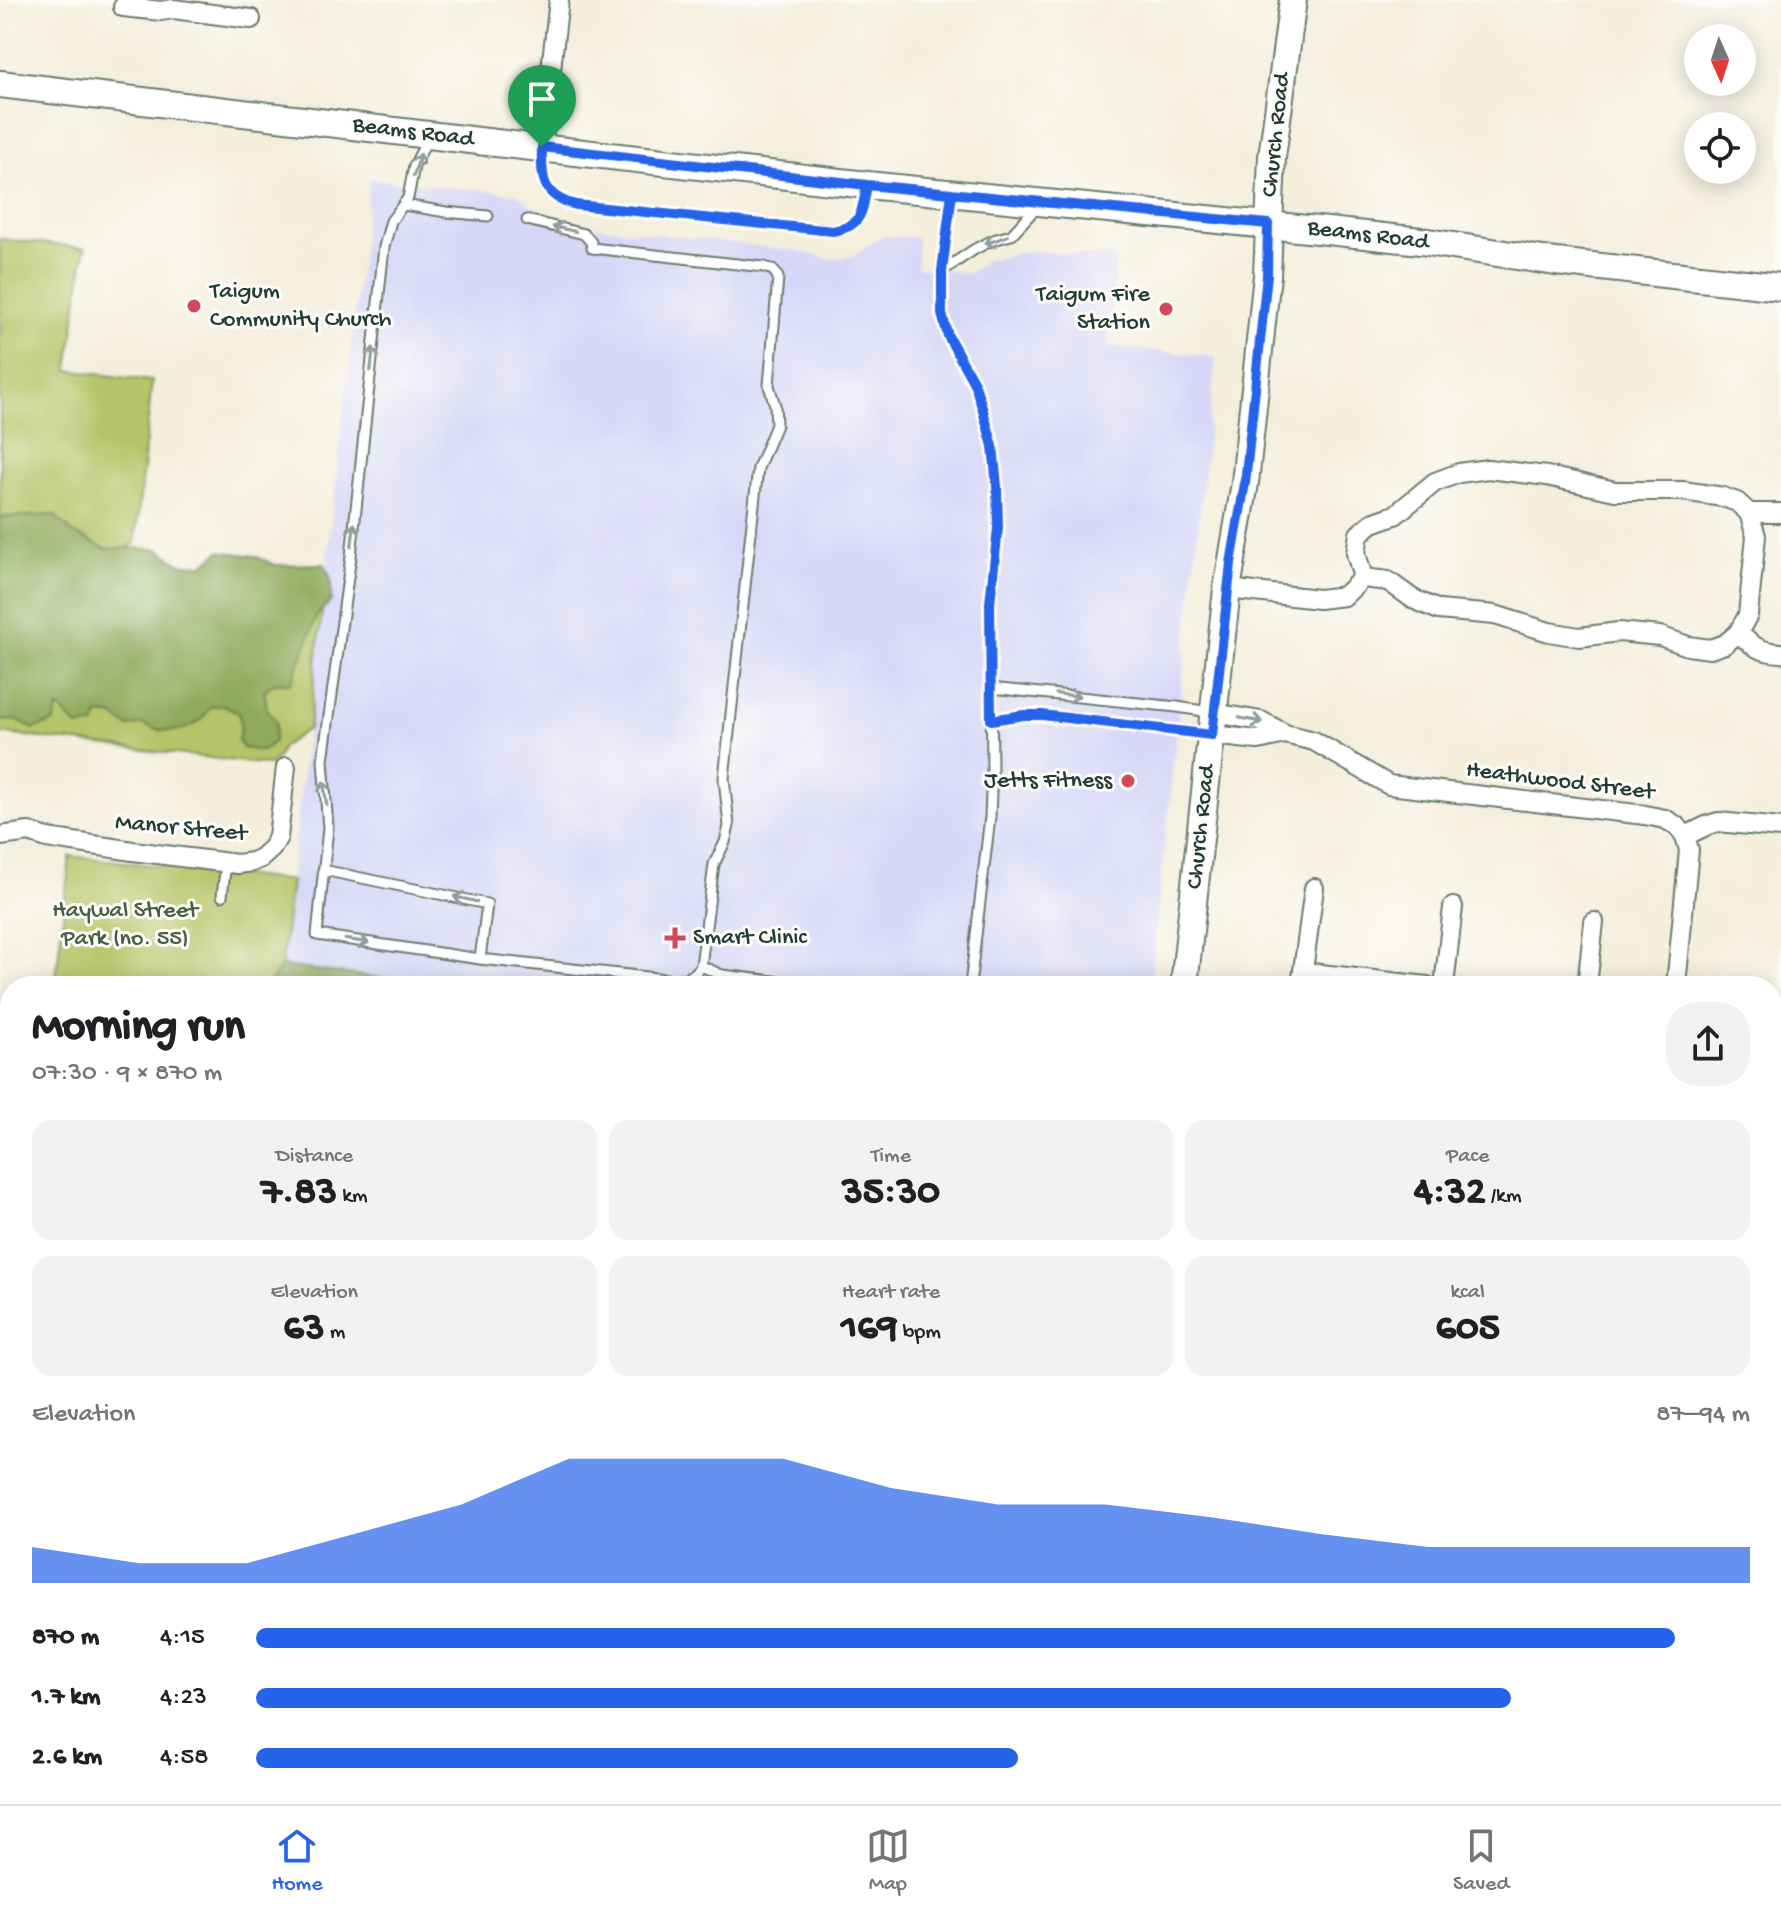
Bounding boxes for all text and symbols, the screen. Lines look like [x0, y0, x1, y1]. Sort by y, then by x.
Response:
north arrow [1684, 24, 1756, 96]
map controls [1684, 24, 1756, 184]
pin [508, 65, 576, 147]
street label: Church Road [1256, 70, 1298, 199]
icon: arrive [520, 77, 564, 121]
street label: Beams Road [350, 111, 477, 155]
button: locate [1684, 112, 1756, 184]
one-way arrow [410, 153, 425, 178]
street label: Beams Road [1305, 214, 1432, 258]
one-way arrow [552, 221, 577, 236]
one-way arrow [984, 234, 1009, 249]
place label: Taigum Community Church [208, 278, 392, 335]
place label: Taigum Fire Station [1034, 281, 1151, 338]
marker: Taigum Community Church [185, 297, 203, 315]
marker: Taigum Fire Station [1157, 300, 1175, 318]
one-way arrow [365, 346, 380, 373]
one-way arrow [346, 522, 361, 549]
one-way arrow [1054, 688, 1081, 703]
one-way arrow [1238, 713, 1263, 728]
street label: Heathwood Street [1464, 756, 1658, 808]
street label: Church Road [1181, 762, 1223, 891]
place label: Jetts Fitness [984, 767, 1113, 796]
marker: Jetts Fitness [1119, 772, 1137, 790]
one-way arrow [318, 780, 333, 807]
street label: Manor Street [114, 809, 250, 849]
one-way arrow [453, 890, 479, 905]
park label: Haywal Street Park (no. 55) [52, 897, 200, 954]
place label: Smart Clinic [693, 924, 808, 953]
marker: Smart Clinic [664, 927, 686, 949]
one-way arrow [344, 934, 369, 949]
button: share [1666, 1002, 1750, 1086]
text: Morning run [32, 1003, 245, 1055]
text: 07:30 · 9 × 870 m [32, 1059, 222, 1090]
text: Distance [275, 1144, 353, 1170]
text: Time [871, 1144, 911, 1170]
text: Pace [1446, 1144, 1489, 1170]
text: 7.83 [261, 1170, 337, 1217]
text: 35:30 [842, 1170, 940, 1217]
text: 4:32 [1414, 1170, 1486, 1217]
text: km [337, 1184, 368, 1210]
text: /km [1486, 1184, 1522, 1210]
text: Elevation [271, 1280, 358, 1306]
text: Heart rate [842, 1280, 940, 1306]
text: kcal [1450, 1280, 1485, 1306]
text: 63 [283, 1306, 324, 1353]
text: 169 [841, 1306, 898, 1353]
text: 605 [1436, 1306, 1500, 1353]
text: m [324, 1320, 345, 1346]
text: bpm [898, 1320, 941, 1346]
text: Elevation [32, 1400, 135, 1431]
text: 87–94 m [1656, 1400, 1750, 1431]
text: 870 m [32, 1623, 99, 1654]
text: 4:15 [160, 1623, 205, 1654]
text: 1.7 km [32, 1683, 100, 1714]
text: 4:23 [160, 1683, 207, 1714]
text: 2.6 km [32, 1743, 102, 1774]
text: 4:58 [160, 1743, 208, 1774]
tab: Home [272, 1824, 323, 1898]
tab: Map [866, 1824, 910, 1898]
tab: Saved [1453, 1824, 1509, 1898]

